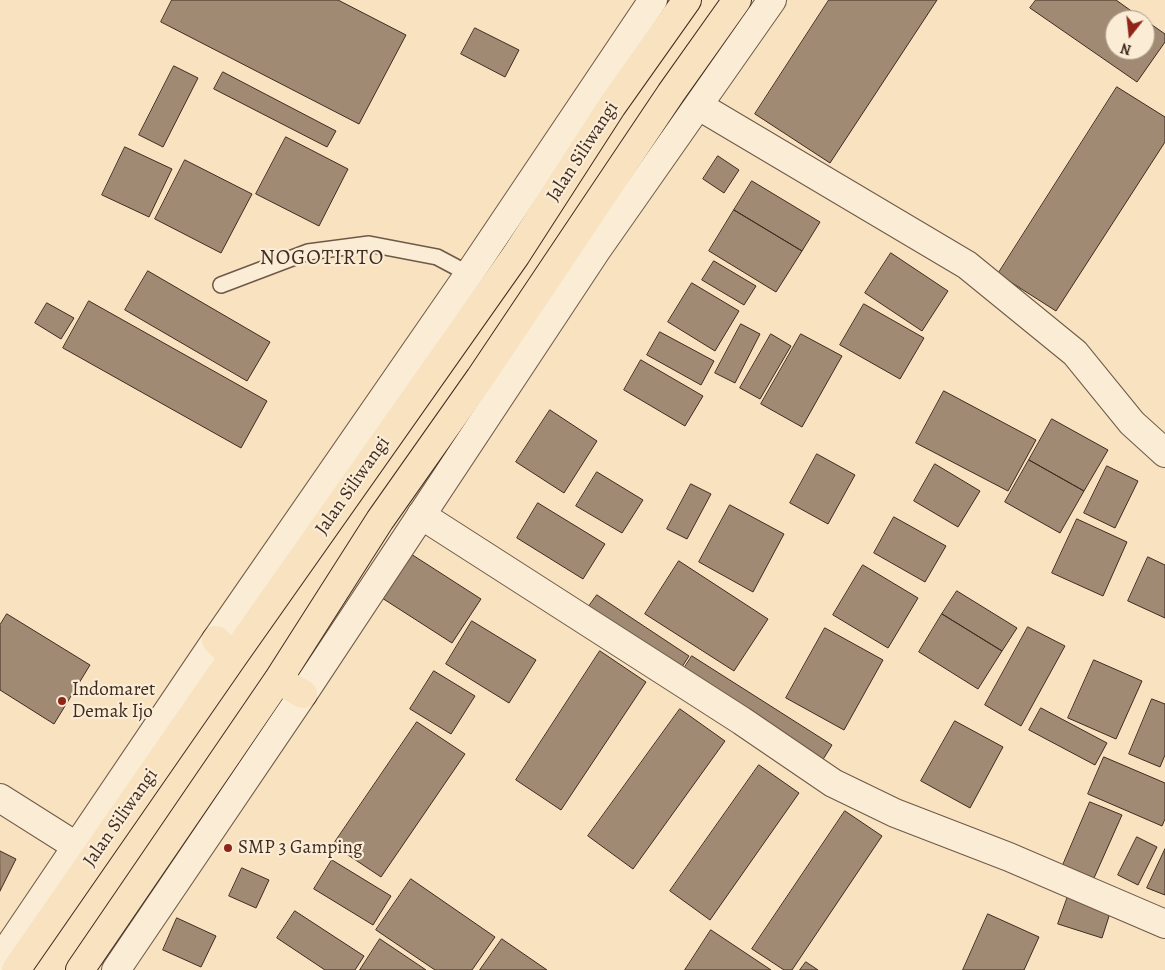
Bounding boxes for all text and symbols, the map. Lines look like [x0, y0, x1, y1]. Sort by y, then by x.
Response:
north arrow [1105, 10, 1155, 60]
text: N [1118, 38, 1134, 59]
street label: Jalan Siliwangi [542, 98, 624, 206]
district label: NOGOTIRTO [259, 246, 385, 272]
street label: Jalan Siliwangi [311, 433, 395, 539]
place label: Indomaret Demak Ijo [72, 679, 155, 723]
marker: Indomaret Demak Ijo [56, 695, 68, 707]
street label: Jalan Siliwangi [79, 765, 163, 871]
place label: SMP 3 Gamping [238, 837, 363, 859]
marker: SMP 3 Gamping [222, 842, 234, 854]

